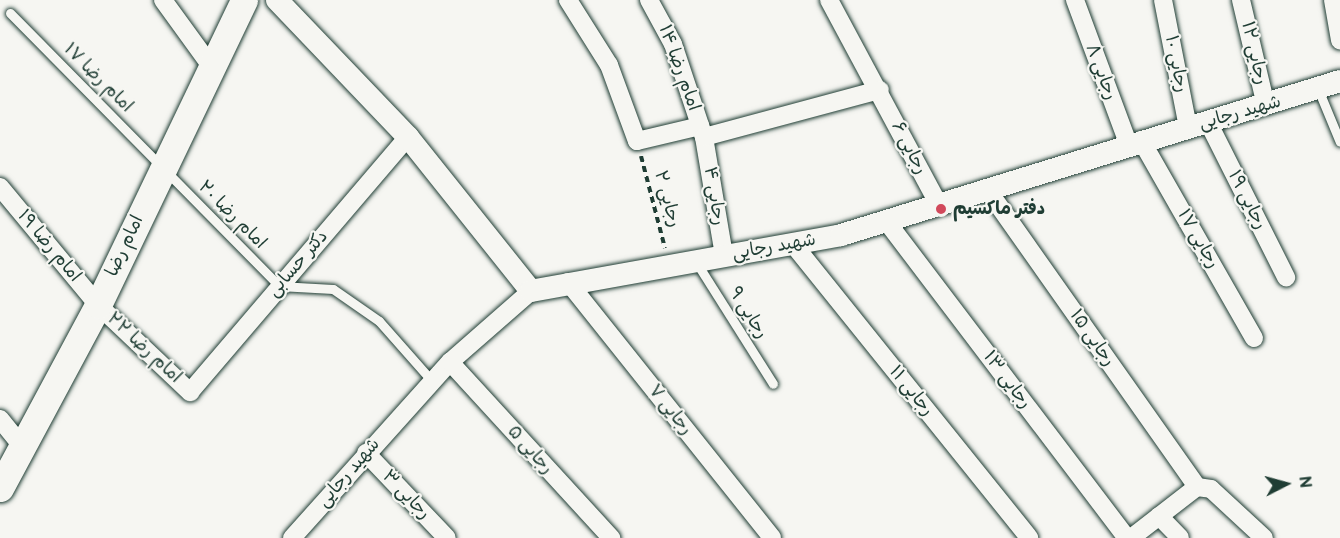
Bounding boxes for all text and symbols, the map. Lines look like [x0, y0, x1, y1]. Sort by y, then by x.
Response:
street label: رجایی ۱۲ [1236, 19, 1272, 87]
street label: امام رضا ۱۴ [653, 22, 705, 114]
street label: رجایی ۱۰ [1160, 33, 1192, 95]
street label: امام رضا ۱۷ [59, 39, 137, 117]
street label: رجایی ۸ [1080, 41, 1122, 103]
street label: شهید رجایی [1196, 91, 1284, 135]
street label: رجایی ۶ [887, 118, 931, 178]
street label: رجایی ۴ [699, 165, 729, 227]
street label: رجایی ۱۹ [1223, 167, 1271, 233]
street label: رجایی ۲ [649, 168, 685, 230]
street label: امام رضا ۲۰ [193, 176, 271, 254]
place label: دفتر ماکسیم [953, 198, 1045, 220]
marker: دفتر ماکسیم [934, 202, 948, 216]
street label: امام رضا ۱۹ [13, 205, 85, 287]
street label: رجایی ۱۷ [1172, 206, 1224, 272]
street label: امام رضا [101, 212, 149, 280]
street label: دکتر حسابی [263, 226, 333, 302]
street label: شهید رجایی [731, 229, 817, 265]
street label: رجایی ۹ [724, 283, 772, 343]
street label: رجایی ۱۵ [1065, 305, 1119, 371]
street label: امام رضا ۲۲ [102, 308, 186, 388]
street label: رجایی ۱۳ [978, 347, 1036, 413]
street label: رجایی ۱۱ [884, 361, 938, 421]
street label: رجایی ۷ [643, 381, 697, 439]
street label: رجایی ۵ [503, 421, 557, 479]
street label: شهید رجایی [313, 434, 385, 512]
north arrow [1256, 454, 1316, 514]
street label: رجایی ۳ [377, 466, 435, 524]
text: N [1294, 475, 1314, 489]

